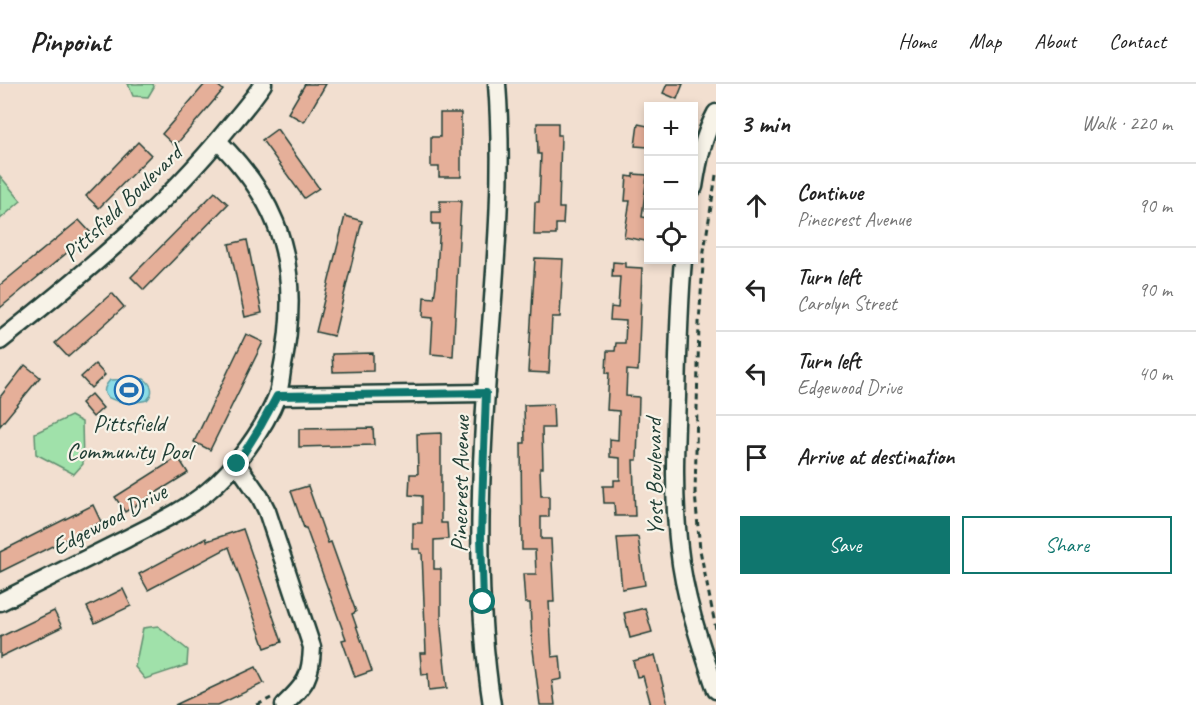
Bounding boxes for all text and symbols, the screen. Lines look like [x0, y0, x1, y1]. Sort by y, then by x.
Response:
text: Pinpoint [30, 24, 110, 59]
text: Home [898, 28, 936, 54]
text: Map [969, 28, 1001, 54]
text: About [1034, 28, 1076, 54]
text: Contact [1109, 28, 1166, 54]
map controls [644, 102, 698, 264]
button: + [644, 102, 698, 156]
text: 3 min [740, 107, 790, 140]
text: Walk · 220 m [1082, 111, 1172, 136]
street label: Pittsfield Boulevard [56, 136, 191, 268]
button: − [644, 156, 698, 210]
text: Continue [797, 179, 863, 207]
icon: ahead [740, 189, 773, 222]
text: 90 m [1138, 193, 1172, 218]
text: Pinecrest Avenue [797, 207, 911, 232]
button: locate [644, 210, 698, 264]
text: Turn left [797, 263, 861, 291]
icon: left [740, 273, 773, 306]
text: 90 m [1138, 277, 1172, 302]
text: Carolyn Street [797, 291, 897, 316]
text: Turn left [797, 347, 861, 375]
icon: left [740, 357, 773, 390]
text: 40 m [1138, 361, 1172, 386]
sports icon: Pittsfield Community Pool [113, 374, 145, 406]
text: Edgewood Drive [797, 375, 902, 400]
place label: Pittsfield Community Pool [66, 408, 196, 466]
street label: Pinecrest Avenue [444, 413, 476, 553]
street label: Yost Boulevard [638, 414, 670, 536]
icon: arrive [740, 441, 773, 474]
text: Arrive at destination [797, 443, 954, 471]
route end [223, 450, 249, 476]
street label: Edgewood Drive [46, 475, 174, 562]
button: Save [740, 516, 950, 574]
button: Share [962, 516, 1172, 574]
route start [469, 588, 495, 614]

